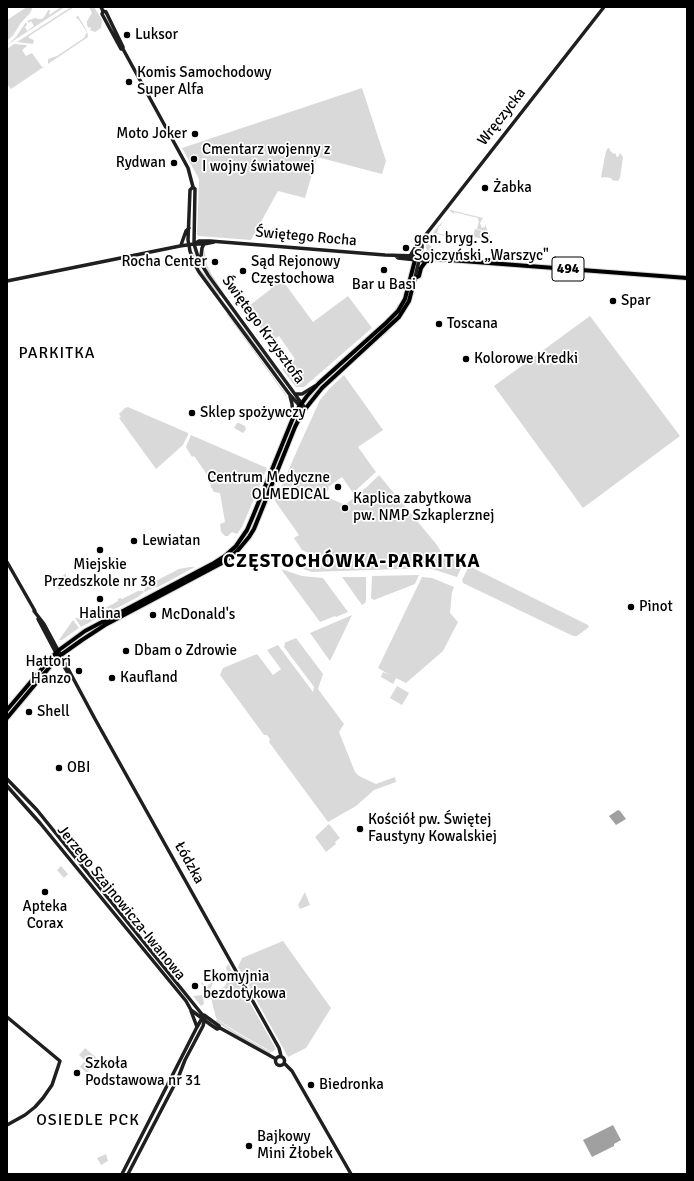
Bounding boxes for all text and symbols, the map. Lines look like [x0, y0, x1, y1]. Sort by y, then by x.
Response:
place label: Luksor [135, 26, 178, 44]
marker: Luksor [122, 30, 132, 40]
place label: Komis Samochodowy Super Alfa [137, 64, 272, 99]
marker: Komis Samochodowy Super Alfa [124, 77, 134, 87]
street label: Wręczycka [474, 85, 530, 149]
place label: Moto Joker [116, 125, 187, 143]
marker: Moto Joker [190, 129, 200, 139]
place label: Cmentarz wojenny z I wojny światowej [202, 141, 330, 176]
place label: Rydwan [116, 154, 166, 172]
marker: Cmentarz wojenny z I wojny światowej [189, 154, 199, 164]
marker: Rydwan [169, 158, 179, 168]
place label: Żabka [493, 179, 532, 197]
marker: Żabka [480, 183, 490, 193]
street label: Świętego Rocha [255, 224, 357, 250]
place label: gen. bryg. S. Sojczyński „Warszyc" [414, 230, 549, 265]
marker: gen. bryg. S. Sojczyński „Warszyc" [401, 243, 411, 253]
place label: Rocha Center [121, 253, 207, 271]
place label: Sąd Rejonowy Częstochowa [251, 253, 340, 288]
marker: Rocha Center [210, 257, 220, 267]
road number: 494 [552, 257, 584, 281]
marker: Bar u Basi [379, 265, 389, 275]
marker: Sąd Rejonowy Częstochowa [238, 266, 248, 276]
street label: Świętego Krzysztofa [218, 272, 308, 388]
place label: Bar u Basi [352, 276, 416, 294]
place label: Spar [621, 292, 650, 310]
marker: Spar [608, 296, 618, 306]
place label: Toscana [447, 315, 498, 333]
marker: Toscana [434, 319, 444, 329]
district label: PARKITKA [19, 344, 95, 364]
place label: Kolorowe Kredki [474, 350, 578, 368]
marker: Kolorowe Kredki [461, 354, 471, 364]
place label: Sklep spożywczy [200, 404, 306, 422]
marker: Sklep spożywczy [187, 408, 197, 418]
place label: Centrum Medyczne OLMEDICAL [207, 469, 330, 504]
marker: Centrum Medyczne OLMEDICAL [333, 482, 343, 492]
place label: Kaplica zabytkowa pw. NMP Szkaplerznej [353, 490, 494, 525]
marker: Kaplica zabytkowa pw. NMP Szkaplerznej [340, 503, 350, 513]
place label: Lewiatan [142, 532, 200, 550]
marker: Lewiatan [129, 536, 139, 546]
marker: Miejskie Przedszkole nr 38 [95, 545, 105, 555]
district label: CZĘSTOCHÓWKA-PARKITKA [223, 551, 481, 573]
place label: Miejskie Przedszkole nr 38 [44, 556, 156, 591]
marker: Halina [95, 594, 105, 604]
place label: Pinot [639, 598, 673, 616]
marker: Pinot [626, 602, 636, 612]
place label: Halina [79, 605, 121, 623]
place label: McDonald's [161, 606, 235, 624]
marker: McDonald's [148, 610, 158, 620]
place label: Dbam o Zdrowie [134, 642, 237, 660]
marker: Dbam o Zdrowie [121, 646, 131, 656]
place label: Hattori Hanzo [25, 653, 71, 688]
marker: Hattori Hanzo [74, 666, 84, 676]
place label: Kaufland [120, 669, 178, 687]
marker: Kaufland [107, 673, 117, 683]
place label: Shell [37, 703, 70, 721]
marker: Shell [24, 707, 34, 717]
place label: OBI [67, 759, 90, 777]
marker: OBI [54, 763, 64, 773]
place label: Kościół pw. Świętej Faustyny Kowalskiej [368, 811, 497, 846]
street label: Jerzego Szajnowicza-Iwanowa [53, 822, 189, 984]
marker: Kościół pw. Świętej Faustyny Kowalskiej [355, 824, 365, 834]
street label: Łódzka [170, 839, 208, 887]
marker: Apteka Corax [40, 887, 50, 897]
place label: Apteka Corax [23, 898, 67, 933]
place label: Ekomyjnia bezdotykowa [203, 968, 286, 1003]
marker: Ekomyjnia bezdotykowa [190, 981, 200, 991]
place label: Szkoła Podstawowa nr 31 [85, 1055, 201, 1090]
marker: Szkoła Podstawowa nr 31 [72, 1068, 82, 1078]
place label: Biedronka [319, 1076, 384, 1094]
marker: Biedronka [306, 1080, 316, 1090]
district label: OSIEDLE PCK [36, 1111, 140, 1131]
place label: Bajkowy Mini Żłobek [257, 1128, 333, 1163]
marker: Bajkowy Mini Żłobek [244, 1141, 254, 1151]

